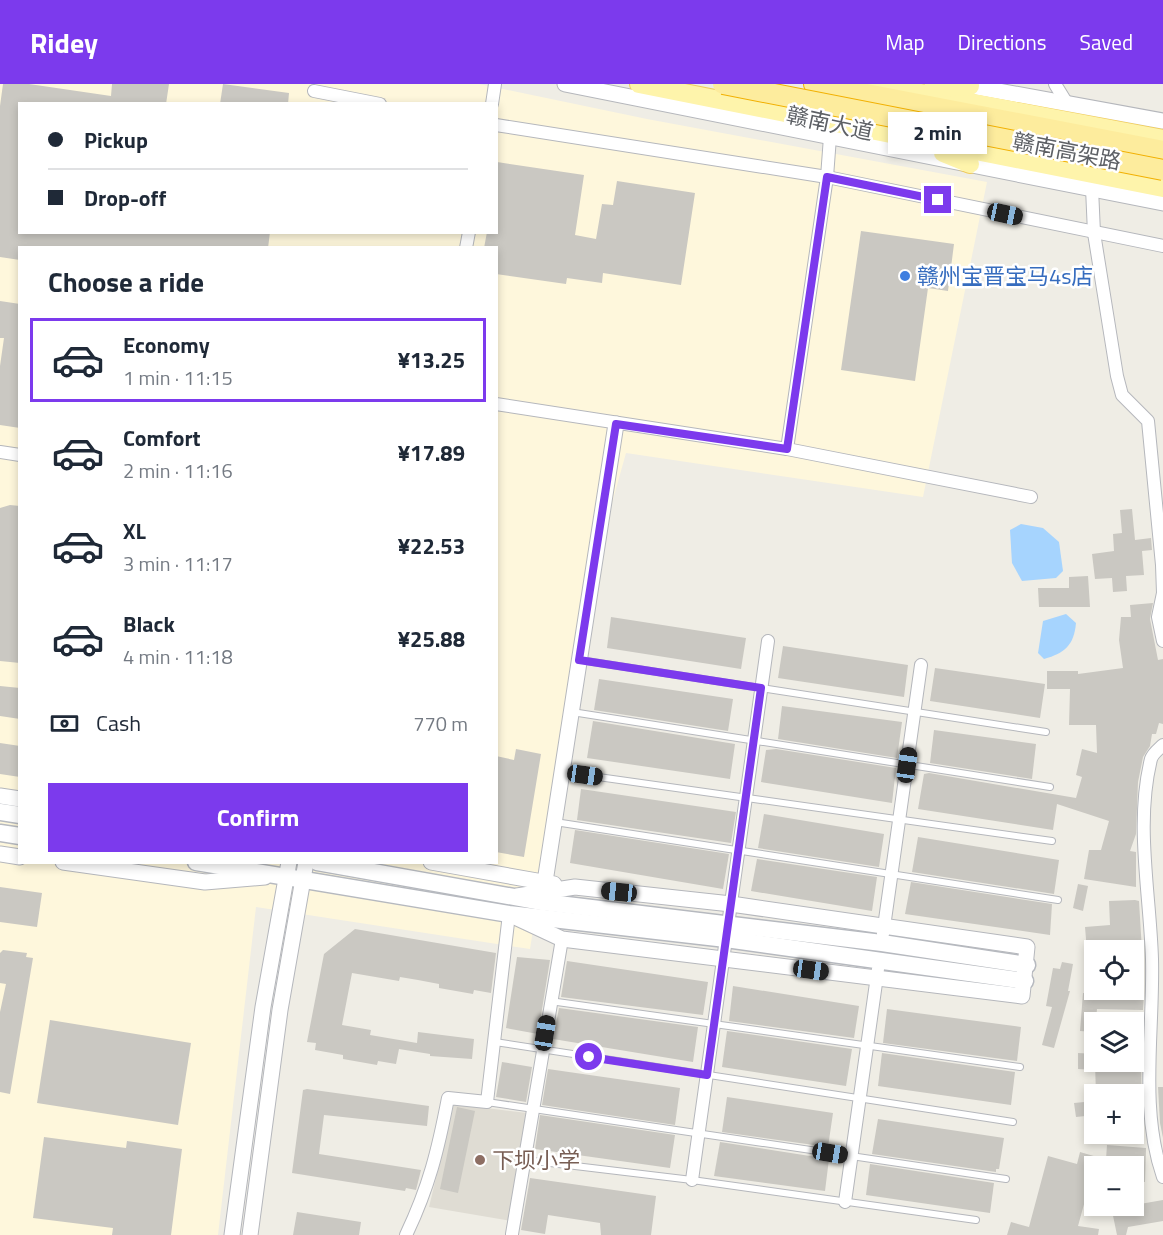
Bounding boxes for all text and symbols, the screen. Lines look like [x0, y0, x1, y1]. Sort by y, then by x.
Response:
text: Ridey [30, 21, 98, 64]
text: Map [885, 26, 925, 58]
text: Directions [958, 26, 1047, 58]
text: Saved [1080, 26, 1133, 58]
street label: 赣南大道 [783, 97, 877, 149]
callout: 2 min [888, 113, 988, 155]
text: 2 min [913, 117, 962, 148]
text: Pickup [84, 123, 148, 157]
street label: 赣南高架路 [1010, 124, 1124, 178]
text: Drop-off [84, 181, 166, 215]
route end [924, 186, 951, 213]
car [986, 201, 1024, 227]
place label: 赣州宝晋宝马4s店 [917, 259, 1094, 293]
text: Choose a ride [48, 261, 204, 302]
marker: 赣州宝晋宝马4s店 [898, 269, 912, 283]
text: Economy [123, 328, 210, 362]
icon: car [51, 333, 105, 387]
text: ¥13.25 [398, 343, 465, 377]
text: 1 min · 11:15 [123, 362, 233, 393]
text: Comfort [123, 421, 201, 455]
icon: car [51, 426, 105, 480]
text: ¥17.89 [398, 436, 465, 470]
text: 2 min · 11:16 [123, 455, 233, 486]
text: XL [123, 514, 146, 548]
icon: car [51, 519, 105, 573]
text: ¥22.53 [398, 529, 465, 563]
text: 3 min · 11:17 [123, 548, 233, 579]
text: Black [123, 607, 175, 641]
icon: car [51, 612, 105, 666]
text: ¥25.88 [398, 622, 465, 656]
text: 4 min · 11:18 [123, 641, 233, 672]
text: Cash [96, 706, 141, 740]
icon: cash [48, 707, 81, 740]
text: 770 m [413, 708, 468, 739]
car [896, 746, 918, 784]
car [566, 764, 604, 786]
button: Confirm [48, 783, 468, 852]
car [600, 881, 638, 903]
map controls [1084, 940, 1144, 1216]
button: locate [1084, 940, 1144, 1000]
car [792, 959, 830, 981]
button: layers [1084, 1012, 1144, 1072]
car [533, 1014, 557, 1052]
route start [575, 1043, 602, 1070]
button: + [1084, 1084, 1144, 1144]
car [811, 1141, 849, 1165]
place label: 下坝小学 [492, 1143, 580, 1177]
marker: 下坝小学 [473, 1153, 487, 1167]
button: − [1084, 1156, 1144, 1216]

